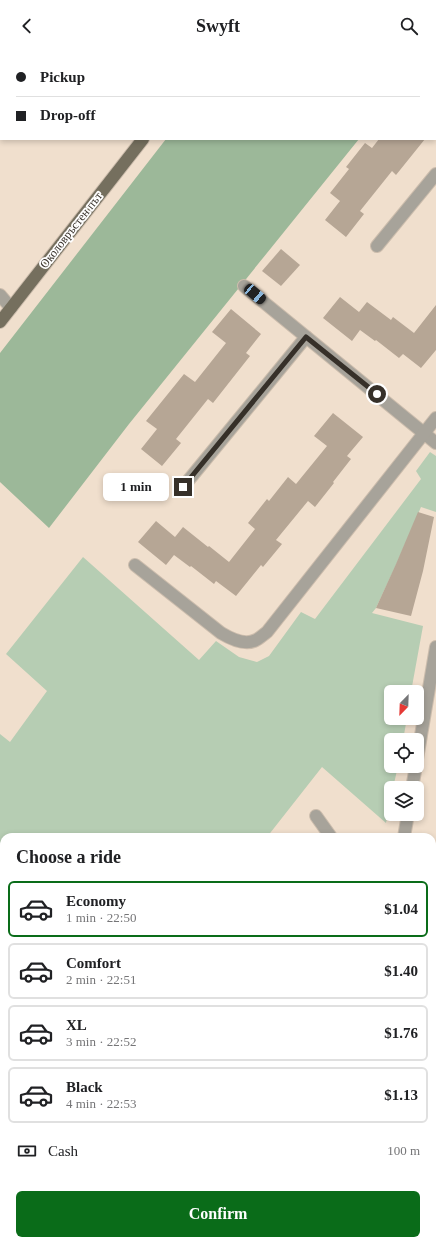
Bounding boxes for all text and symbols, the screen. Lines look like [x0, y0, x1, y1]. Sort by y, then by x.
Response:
icon: back [16, 15, 38, 37]
icon: search [398, 15, 420, 37]
text: Swyft [196, 16, 240, 36]
text: Pickup [40, 69, 85, 85]
text: Drop-off [40, 107, 96, 123]
street label: Околовръстен път [37, 189, 106, 271]
car [242, 282, 268, 306]
route start [368, 385, 386, 403]
callout: 1 min [103, 473, 169, 501]
route end [174, 478, 192, 496]
text: 1 min [120, 479, 152, 494]
north arrow [384, 685, 424, 725]
map controls [384, 685, 424, 821]
button: locate [384, 733, 424, 773]
button: layers [384, 781, 424, 821]
text: Choose a ride [16, 847, 121, 867]
icon: car [18, 891, 54, 927]
text: Economy [66, 893, 126, 909]
text: $1.04 [384, 901, 418, 917]
text: 1 min · 22:50 [66, 910, 136, 925]
icon: car [18, 953, 54, 989]
text: Comfort [66, 955, 121, 971]
text: $1.40 [384, 963, 418, 979]
text: 2 min · 22:51 [66, 972, 136, 987]
icon: car [18, 1015, 54, 1051]
text: XL [66, 1017, 87, 1033]
text: $1.76 [384, 1025, 418, 1041]
text: 3 min · 22:52 [66, 1034, 136, 1049]
icon: car [18, 1077, 54, 1113]
text: Black [66, 1079, 103, 1095]
text: $1.13 [384, 1087, 418, 1103]
text: 4 min · 22:53 [66, 1096, 136, 1111]
icon: cash [16, 1140, 38, 1162]
text: Cash [48, 1143, 78, 1159]
text: 100 m [387, 1143, 420, 1158]
button: Confirm [16, 1191, 420, 1237]

